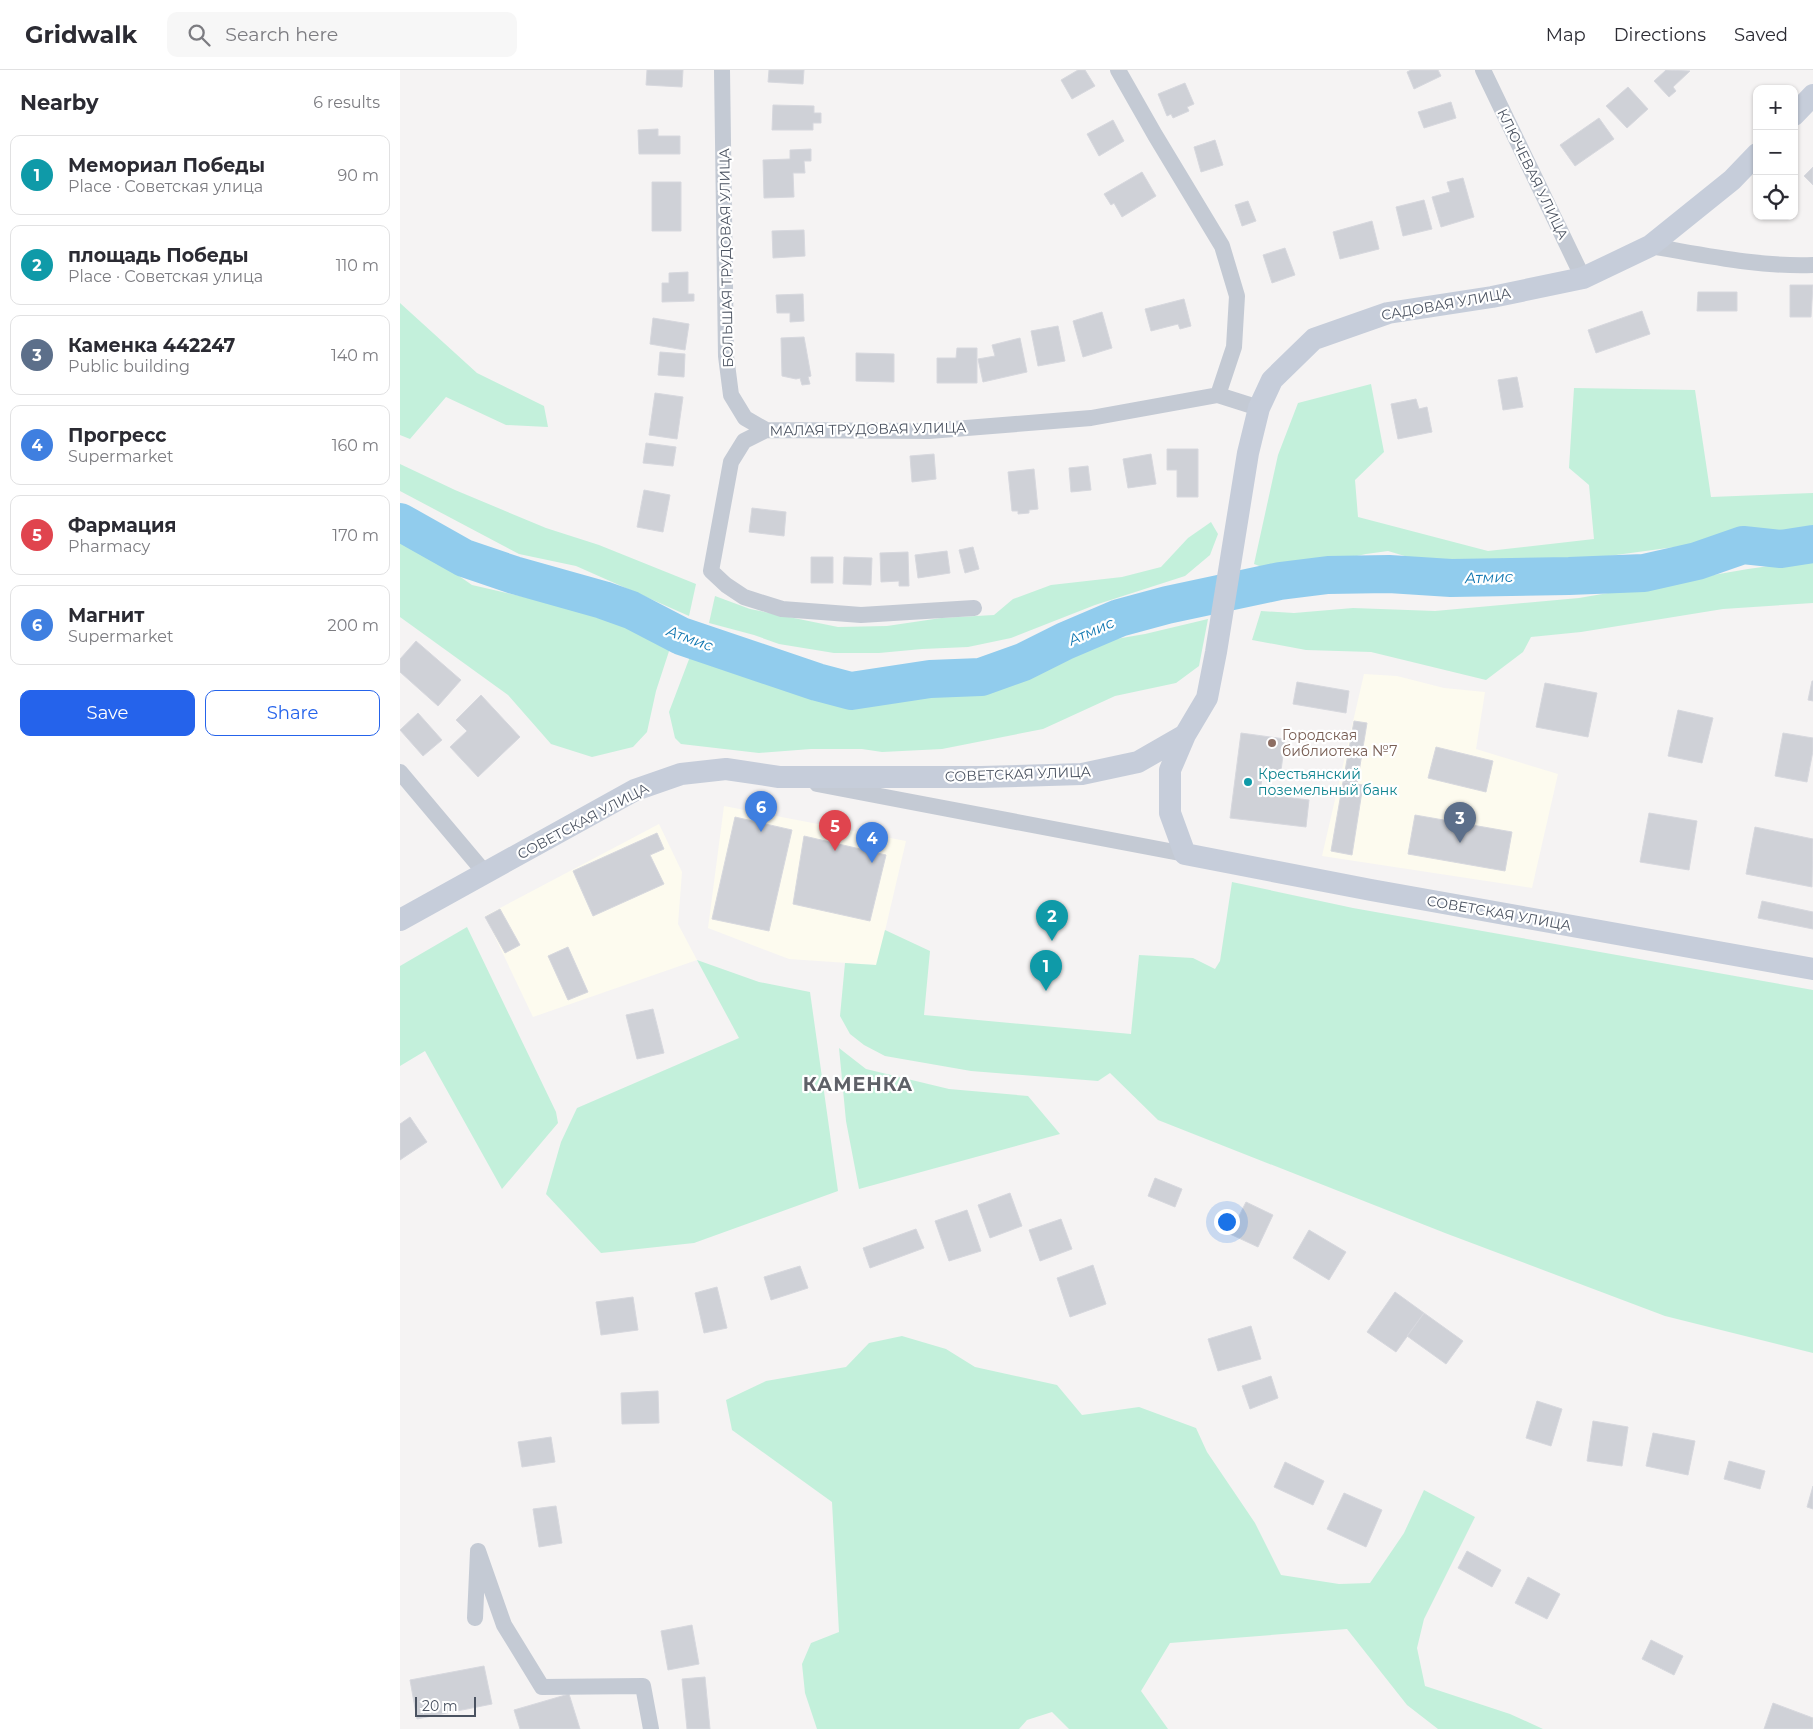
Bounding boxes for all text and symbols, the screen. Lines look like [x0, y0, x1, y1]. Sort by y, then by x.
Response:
search box [167, 12, 517, 57]
text: Gridwalk [25, 20, 137, 49]
icon: search [185, 21, 213, 49]
text: Search here [225, 23, 338, 46]
text: Map [1546, 24, 1586, 46]
text: Directions [1614, 24, 1706, 46]
text: Saved [1734, 24, 1788, 46]
map controls [1753, 85, 1798, 220]
button: + [1753, 85, 1798, 130]
text: Nearby [20, 90, 99, 115]
text: 6 results [313, 93, 380, 112]
street label: КЛЮЧЕВАЯ УЛИЦА [1494, 106, 1573, 243]
button: − [1753, 130, 1798, 175]
street label: БОЛЬШАЯ ТРУДОВАЯ УЛИЦА [715, 147, 737, 368]
text: Мемориал Победы [68, 154, 265, 177]
text: 1 [34, 166, 40, 185]
text: 90 m [337, 166, 379, 185]
button: locate [1753, 175, 1798, 220]
text: Place · Советская улица [68, 177, 263, 196]
text: площадь Победы [68, 244, 249, 267]
text: 2 [32, 256, 42, 275]
text: 110 m [336, 256, 379, 275]
text: Place · Советская улица [68, 267, 263, 286]
street label: САДОВАЯ УЛИЦА [1380, 284, 1513, 324]
text: Каменка 442247 [68, 334, 235, 357]
text: 3 [32, 346, 42, 365]
text: 140 m [331, 346, 379, 365]
text: Public building [68, 357, 190, 376]
street label: МАЛАЯ ТРУДОВАЯ УЛИЦА [769, 418, 967, 440]
text: Прогресс [68, 424, 167, 447]
text: 4 [31, 436, 43, 455]
text: 160 m [332, 436, 379, 455]
text: Supermarket [68, 447, 174, 466]
text: Фармация [68, 514, 176, 537]
text: 5 [32, 526, 42, 545]
text: 170 m [332, 526, 379, 545]
text: Pharmacy [68, 537, 150, 556]
water label: Атмис [1463, 567, 1514, 587]
text: Магнит [68, 604, 144, 627]
water label: Атмис [1064, 612, 1117, 650]
text: 6 [32, 616, 42, 635]
text: 200 m [328, 616, 379, 635]
water label: Атмис [663, 620, 716, 655]
text: Supermarket [68, 627, 174, 646]
button: Save [20, 690, 195, 736]
button: Share [205, 690, 380, 736]
place label: Городская библиотека №7 [1282, 726, 1398, 760]
marker: Городская библиотека №7 [1266, 737, 1278, 749]
street label: СОВЕТСКАЯ УЛИЦА [945, 762, 1092, 786]
place label: Крестьянский поземельный банк [1258, 765, 1397, 799]
marker: Крестьянский поземельный банк [1242, 776, 1254, 788]
street label: СОВЕТСКАЯ УЛИЦА [514, 778, 652, 863]
pin: 6 [745, 791, 777, 832]
pin: 3 [1444, 802, 1476, 843]
pin: 5 [819, 810, 851, 851]
pin: 4 [856, 822, 888, 863]
street label: СОВЕТСКАЯ УЛИЦА [1425, 891, 1573, 935]
pin: 2 [1036, 900, 1068, 941]
pin: 1 [1030, 950, 1062, 991]
district label: КАМЕНКА [803, 1073, 913, 1096]
your location [1214, 1209, 1240, 1235]
scale bar [415, 1694, 476, 1717]
text: 20 m [422, 1697, 458, 1715]

